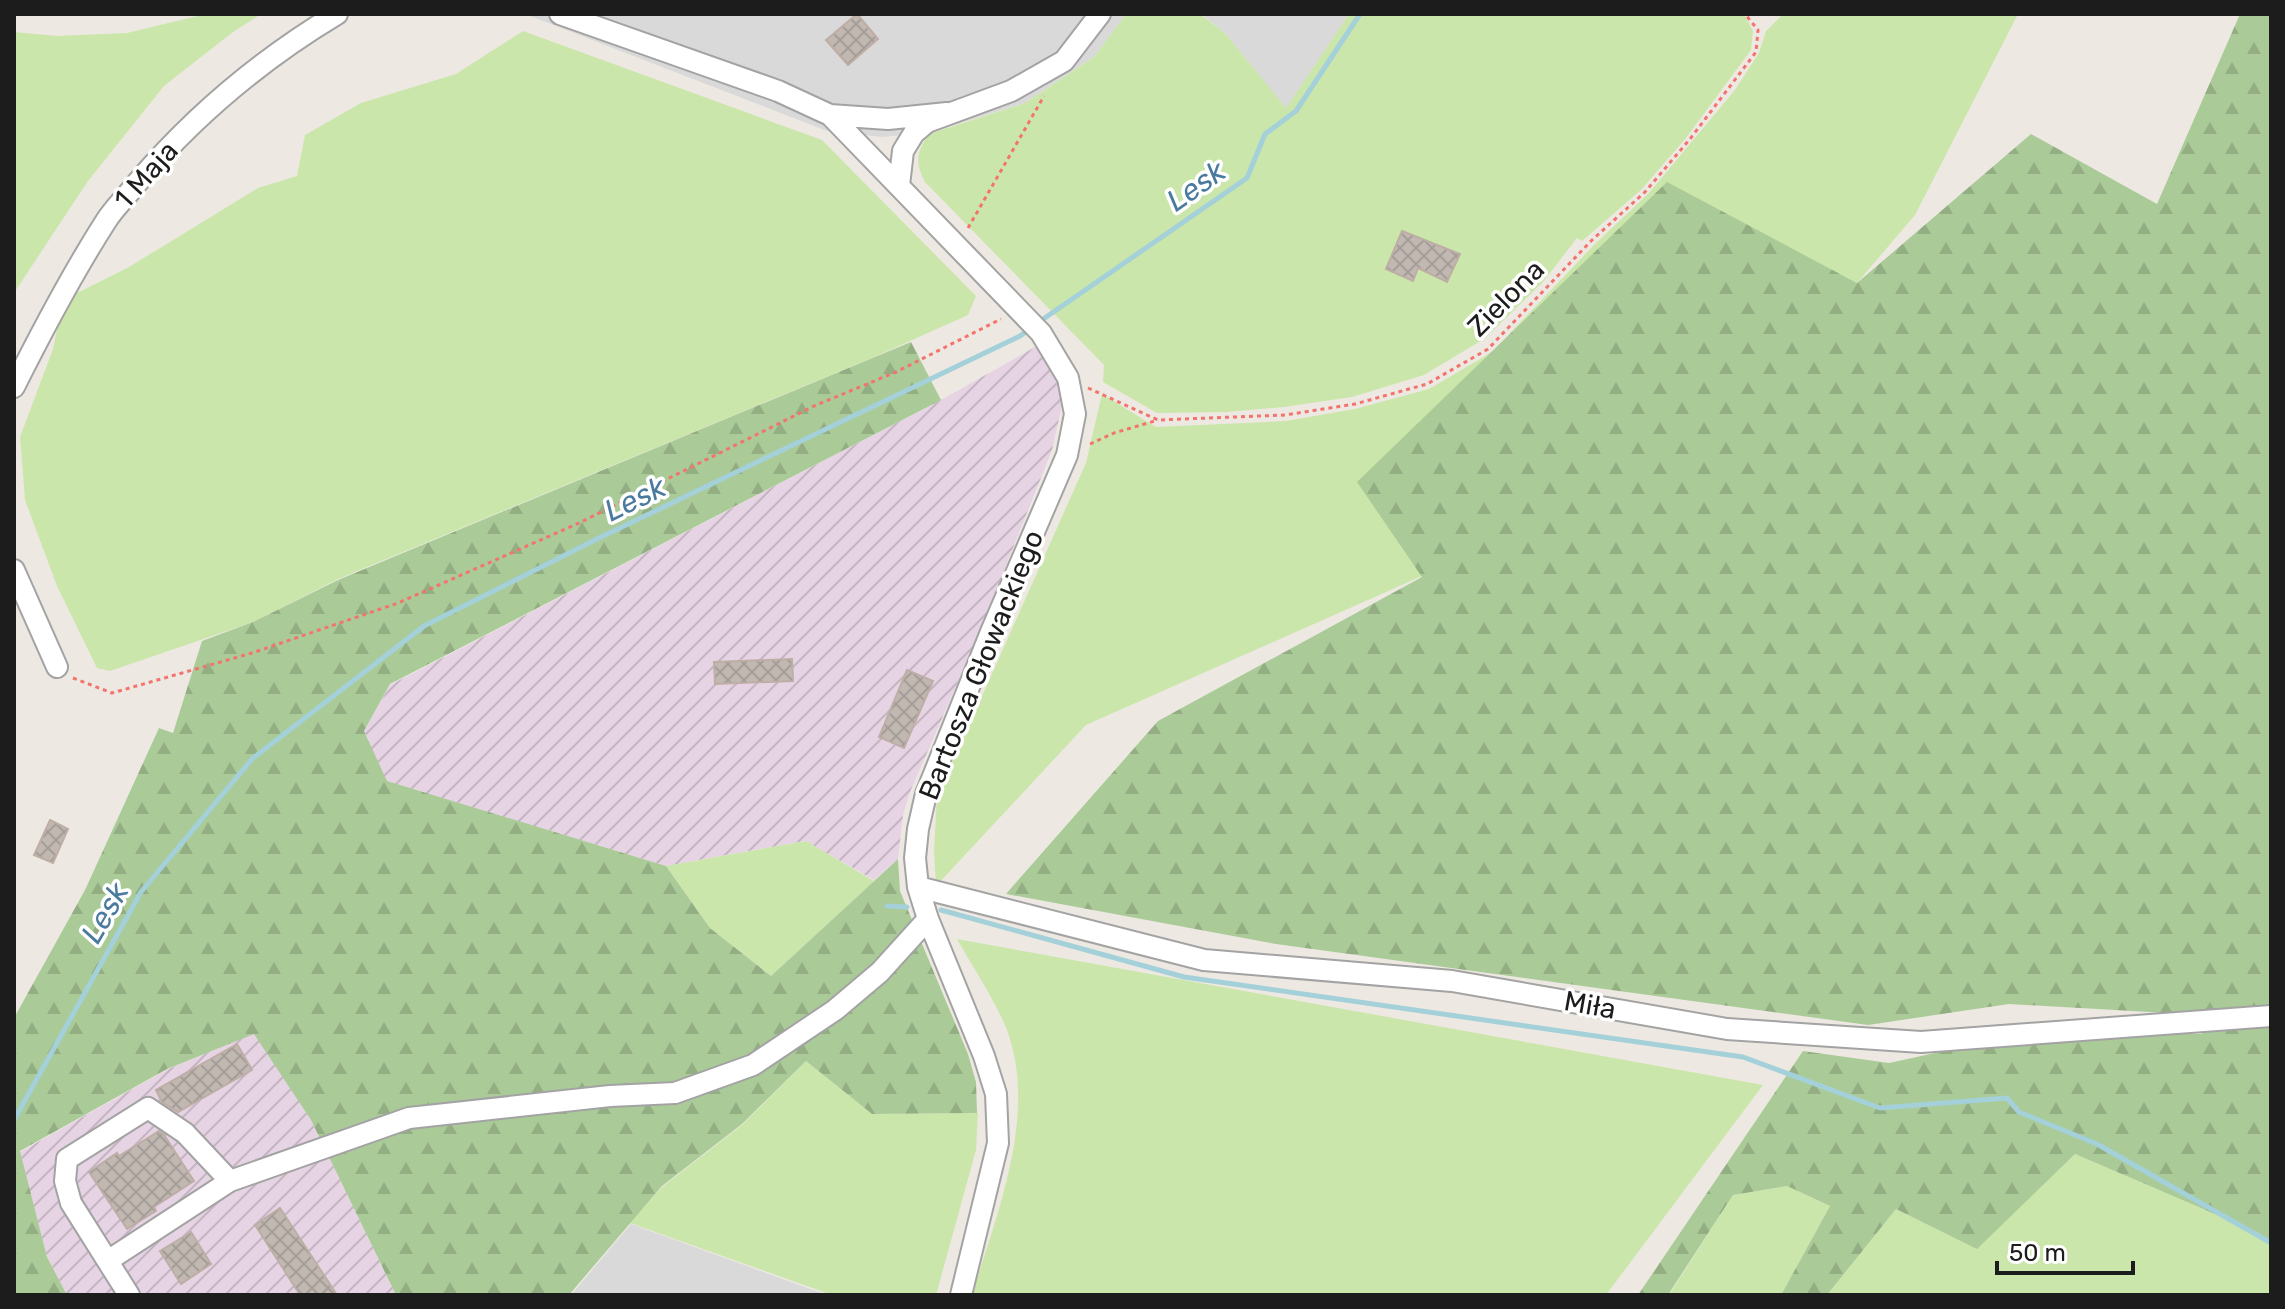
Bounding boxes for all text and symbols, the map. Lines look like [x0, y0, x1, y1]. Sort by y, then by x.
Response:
street label: 1 Maja [107, 134, 185, 216]
water label: Lesk [1160, 153, 1233, 219]
street label: Zielona [1461, 253, 1551, 343]
water label: Lesk [598, 469, 672, 529]
street label: Bartosza Głowackiego [912, 525, 1050, 805]
water label: Lesk [73, 876, 137, 950]
street label: Miła [1561, 984, 1619, 1026]
scale bar [1997, 1225, 2133, 1275]
text: 50 m [2009, 1239, 2066, 1267]

